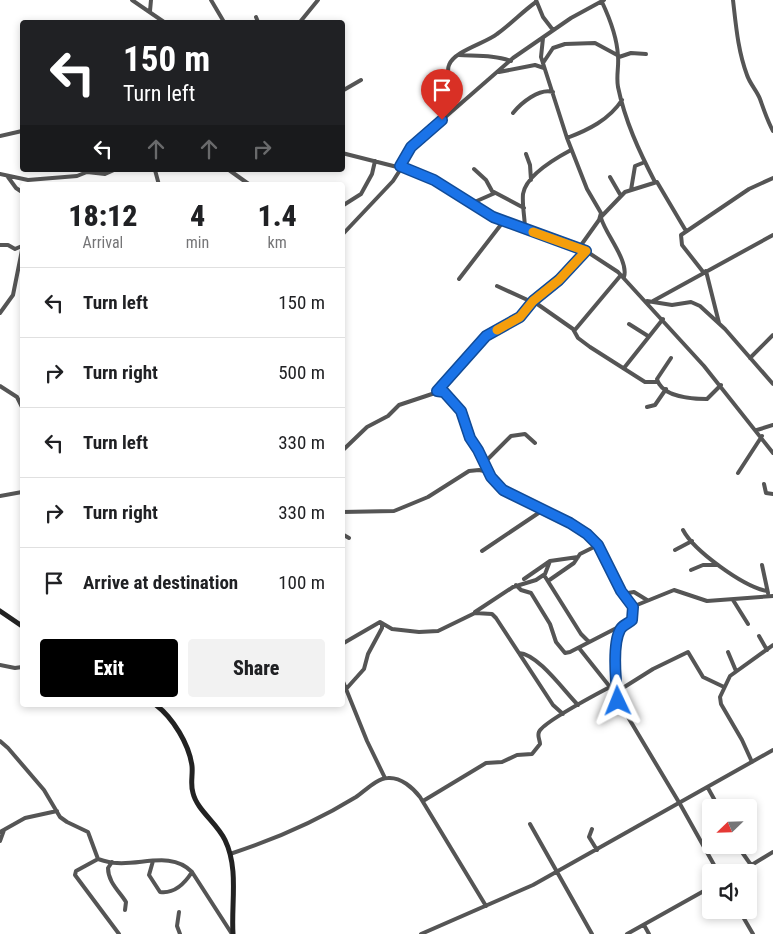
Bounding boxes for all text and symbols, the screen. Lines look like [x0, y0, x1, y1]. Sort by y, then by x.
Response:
text: 150 m [123, 39, 210, 80]
icon: left [40, 40, 105, 105]
pin [421, 69, 463, 120]
icon: arrive [428, 76, 456, 104]
text: Turn left [123, 81, 195, 106]
icon: left [89, 135, 117, 163]
icon: ahead [142, 135, 170, 163]
icon: ahead [195, 135, 223, 163]
icon: right [248, 135, 276, 163]
text: 18:12 [68, 198, 138, 233]
text: 4 [190, 198, 205, 233]
text: 1.4 [257, 198, 297, 233]
text: Arrival [83, 233, 123, 252]
text: min [186, 233, 209, 252]
text: km [267, 233, 287, 252]
icon: left [40, 289, 68, 317]
text: Turn left [83, 291, 148, 314]
text: 150 m [278, 291, 325, 314]
icon: right [40, 359, 68, 387]
text: Turn right [83, 361, 158, 384]
text: 500 m [278, 361, 325, 384]
icon: left [40, 429, 68, 457]
text: Turn left [83, 431, 148, 454]
text: 330 m [278, 431, 325, 454]
icon: right [40, 499, 68, 527]
text: Turn right [83, 501, 158, 524]
text: 330 m [278, 501, 325, 524]
icon: arrive [40, 569, 68, 597]
text: Arrive at destination [83, 571, 238, 594]
text: 100 m [278, 571, 325, 594]
button: Exit [40, 639, 178, 697]
button: Share [188, 639, 325, 697]
position arrow [591, 674, 643, 726]
north arrow [702, 799, 758, 854]
map controls [702, 799, 757, 919]
button: sound [702, 864, 757, 919]

